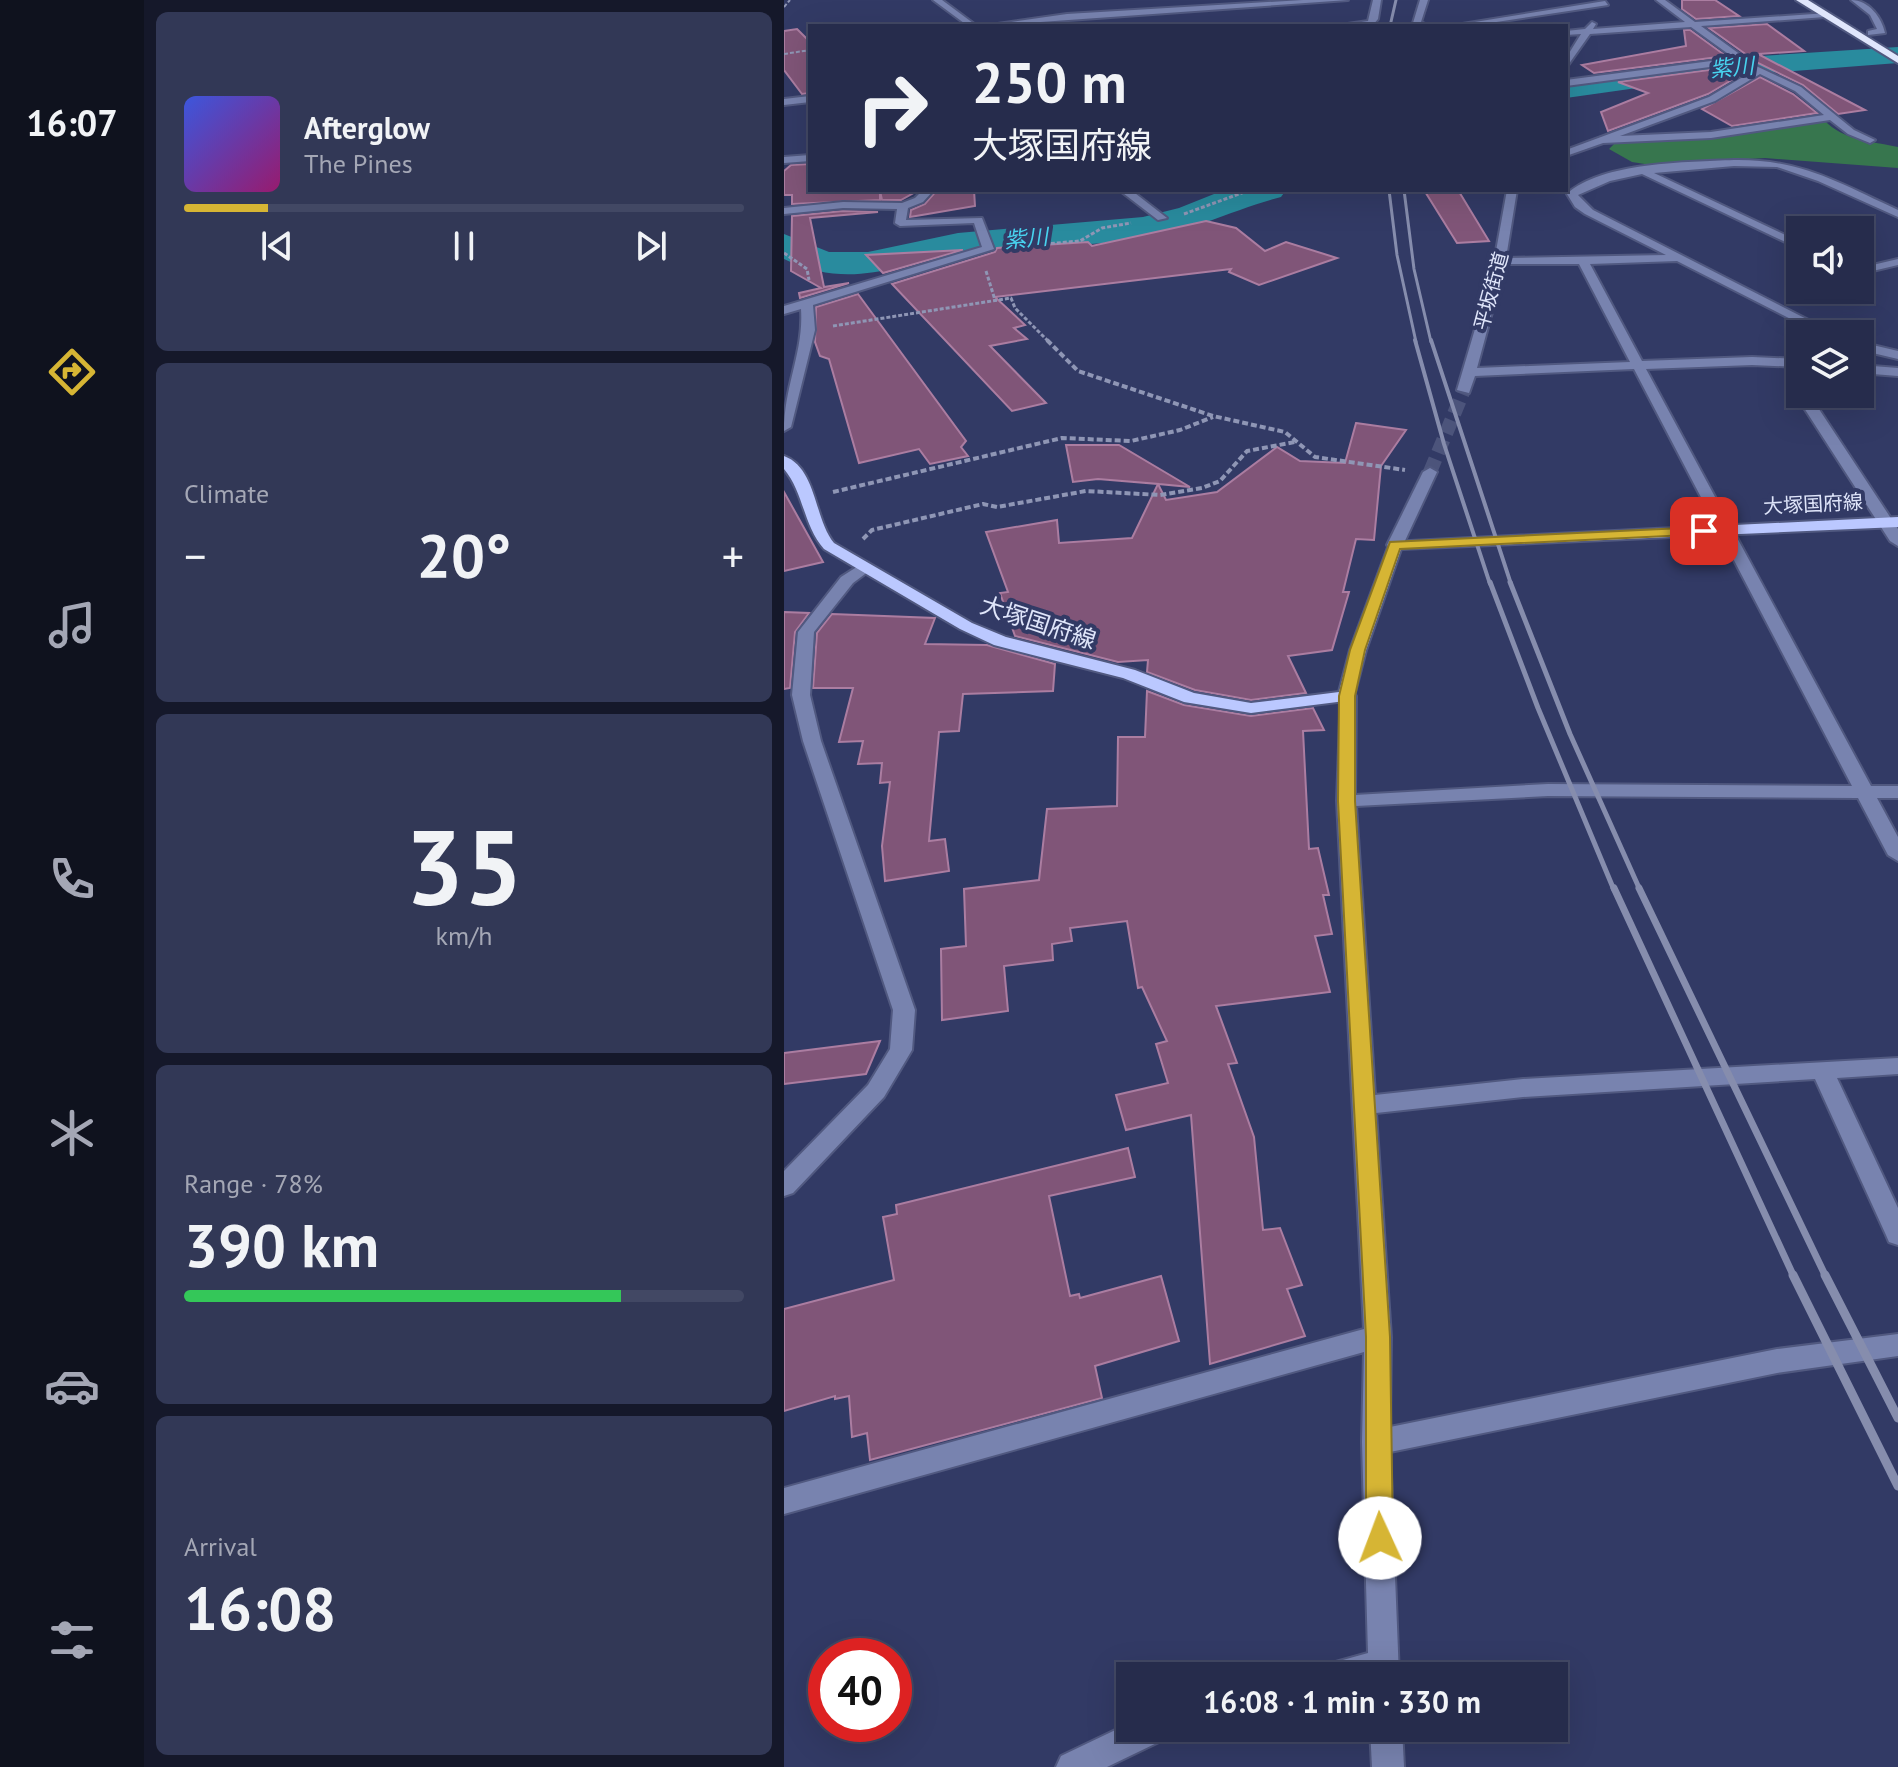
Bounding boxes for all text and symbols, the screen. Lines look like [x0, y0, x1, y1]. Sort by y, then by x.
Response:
text: 250 m [972, 46, 1127, 118]
water label: 紫川 [1709, 51, 1757, 83]
icon: right [840, 56, 944, 160]
text: 16:07 [26, 99, 118, 146]
text: Afterglow [304, 108, 430, 147]
text: 大塚国府線 [972, 121, 1152, 168]
text: The Pines [304, 147, 413, 180]
map controls [1786, 216, 1874, 408]
button: sound [1786, 216, 1874, 304]
water label: 紫川 [1003, 222, 1051, 254]
icon: previous [255, 224, 299, 268]
icon: pause [442, 224, 486, 268]
icon: next [629, 224, 673, 268]
street label: 平坂街道 [1468, 249, 1514, 333]
button: layers [1786, 320, 1874, 408]
icon: directions [44, 344, 100, 400]
text: Climate [184, 477, 269, 510]
street label: 大塚国府線 [1762, 488, 1864, 520]
pin [1670, 497, 1738, 565]
icon: arrive [1682, 509, 1726, 553]
text: 20° [417, 516, 511, 594]
text: − [184, 527, 206, 584]
text: + [722, 527, 744, 584]
street label: 大塚国府線 [976, 589, 1100, 656]
icon: music [44, 597, 100, 653]
text: 35 [405, 799, 523, 934]
icon: phone [44, 851, 100, 907]
text: km/h [436, 919, 493, 952]
icon: climate [44, 1105, 100, 1161]
text: Range · 78% [184, 1167, 323, 1200]
text: 390 km [184, 1206, 379, 1284]
icon: car [44, 1358, 100, 1414]
position arrow [1338, 1496, 1422, 1580]
text: Arrival [184, 1530, 257, 1563]
text: 16:08 [184, 1569, 336, 1647]
icon: filters [44, 1612, 100, 1668]
speed limit sign: 40 [808, 1638, 912, 1742]
text: 16:08 · 1 min · 330 m [1203, 1682, 1481, 1721]

